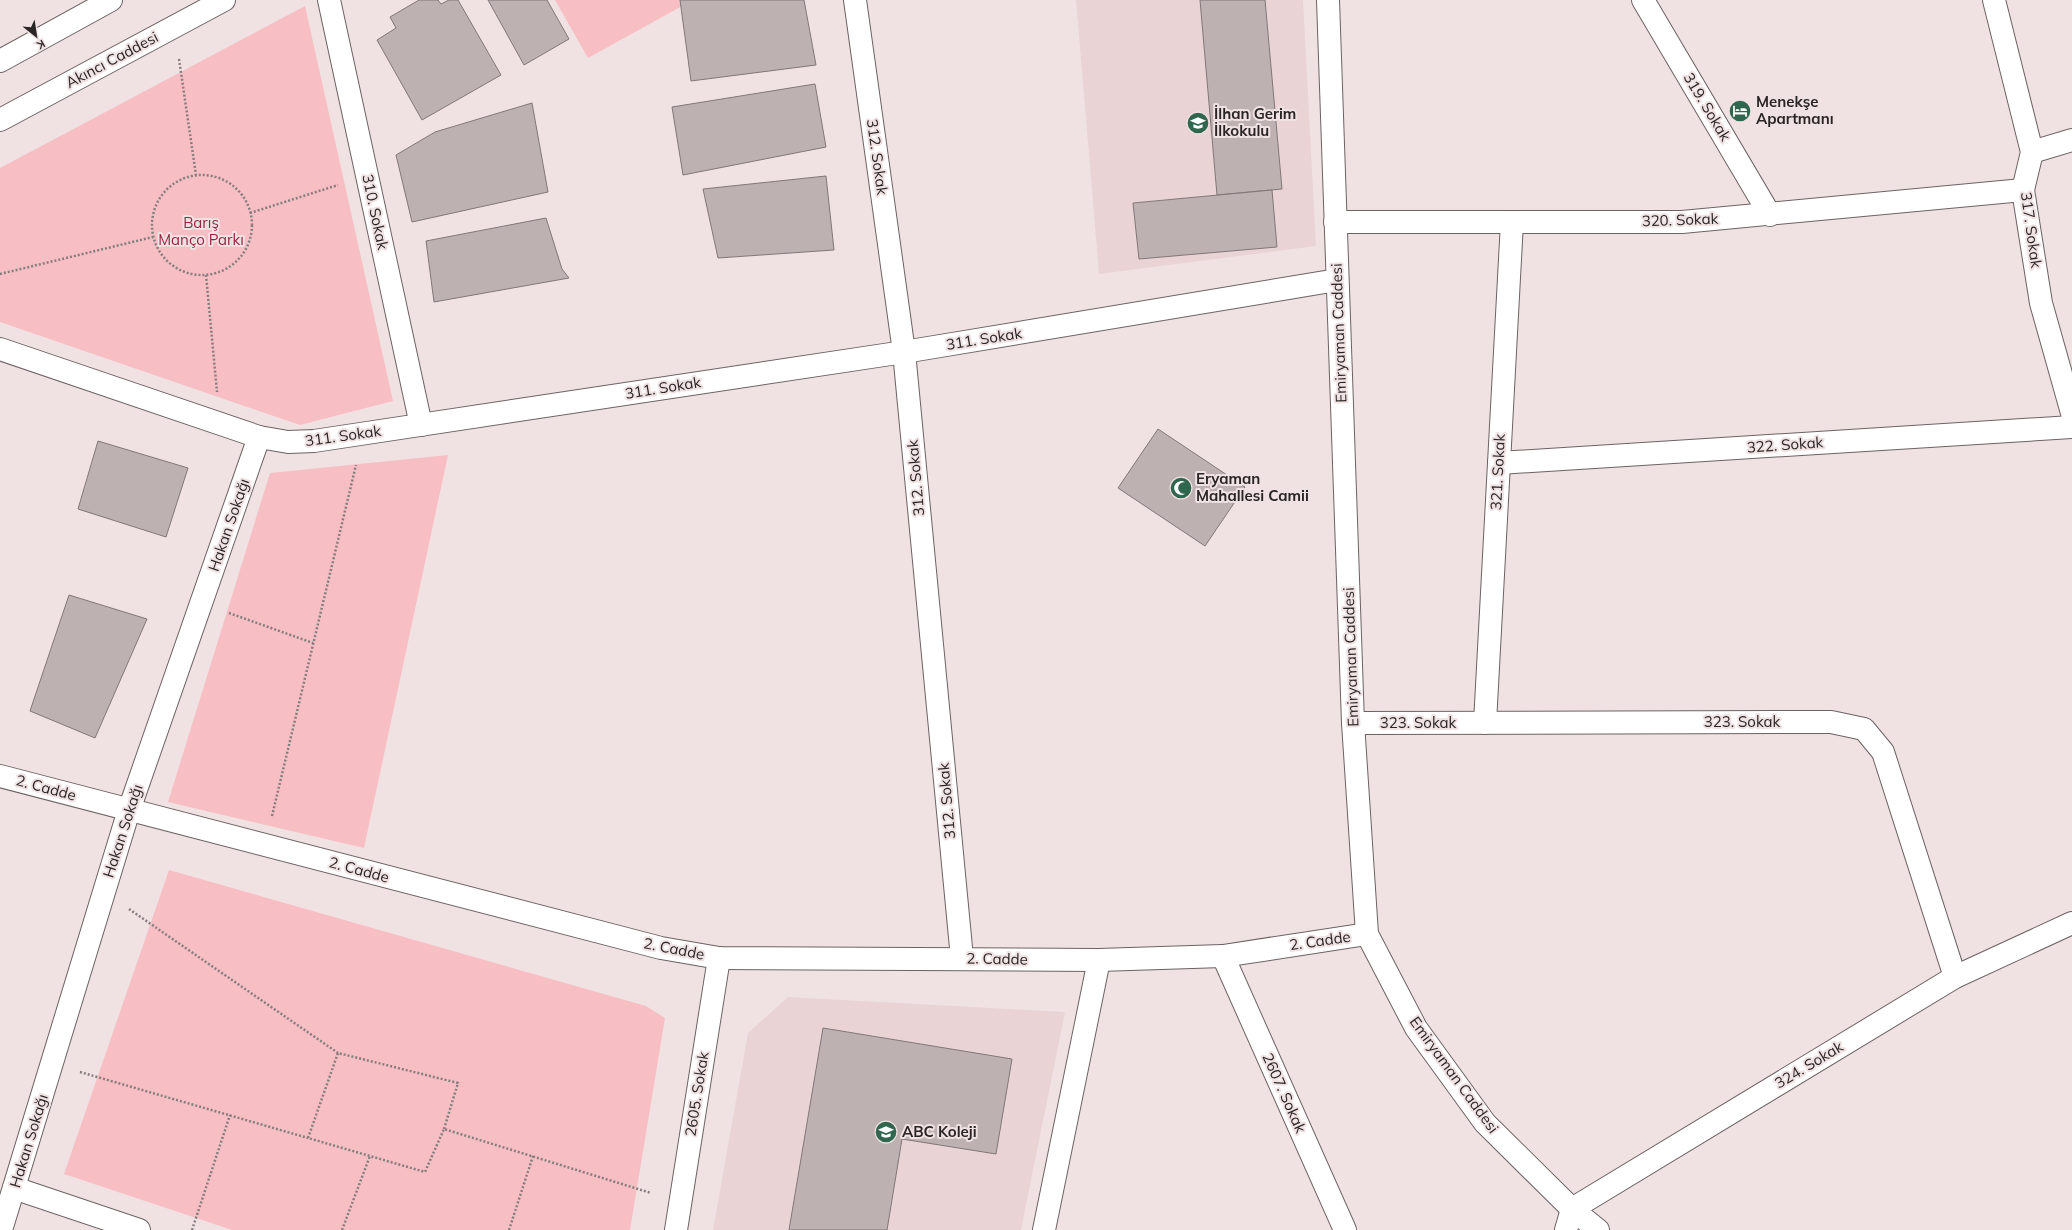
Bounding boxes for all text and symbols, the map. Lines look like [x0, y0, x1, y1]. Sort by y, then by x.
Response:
north arrow [16, 16, 56, 56]
street label: Akıncı Caddesi [62, 27, 161, 92]
text: K [34, 37, 48, 53]
street label: 319. Sokak [1680, 69, 1735, 145]
place label: Menekşe Apartmanı [1756, 92, 1834, 128]
hotel icon: Menekşe Apartmanı [1727, 98, 1753, 124]
place label: İlhan Gerim İlkokulu [1214, 104, 1296, 140]
school or university icon: İlhan Gerim İlkokulu [1185, 110, 1211, 136]
street label: 312. Sokak [863, 118, 892, 196]
street label: 310. Sokak [358, 172, 393, 252]
street label: 317. Sokak [2017, 191, 2046, 269]
street label: 320. Sokak [1641, 209, 1719, 230]
park label: Barış Manço Parkı [158, 213, 244, 249]
street label: Emiryaman Caddesi [1327, 263, 1350, 403]
street label: 311. Sokak [945, 323, 1024, 354]
street label: 311. Sokak [624, 372, 703, 403]
street label: 311. Sokak [304, 421, 382, 450]
street label: 322. Sokak [1746, 432, 1824, 457]
street label: 321. Sokak [1486, 433, 1509, 511]
street label: 312. Sokak [903, 439, 928, 517]
place label: Eryaman Mahallesi Camii [1196, 469, 1309, 505]
mosque icon: Eryaman Mahallesi Camii [1168, 475, 1194, 501]
street label: Hakan Sokağı [204, 476, 253, 574]
street label: Emiryaman Caddesi [1339, 587, 1362, 727]
street label: 323. Sokak [1704, 712, 1781, 731]
street label: 323. Sokak [1380, 713, 1457, 732]
street label: 312. Sokak [934, 762, 959, 840]
street label: 2. Cadde [14, 770, 78, 805]
street label: Hakan Sokağı [98, 782, 147, 880]
street label: 2. Cadde [327, 852, 391, 887]
street label: 2. Cadde [1288, 927, 1352, 954]
street label: 2. Cadde [642, 933, 706, 964]
street label: 2. Cadde [966, 948, 1028, 969]
street label: Emiryaman Caddesi [1406, 1013, 1503, 1137]
street label: 324. Sokak [1771, 1037, 1847, 1092]
street label: 2605. Sokak [680, 1050, 713, 1138]
street label: 2607. Sokak [1258, 1050, 1311, 1136]
street label: Hakan Sokağı [5, 1092, 52, 1190]
school or university icon: ABC Koleji [873, 1119, 899, 1145]
place label: ABC Koleji [902, 1122, 977, 1141]

